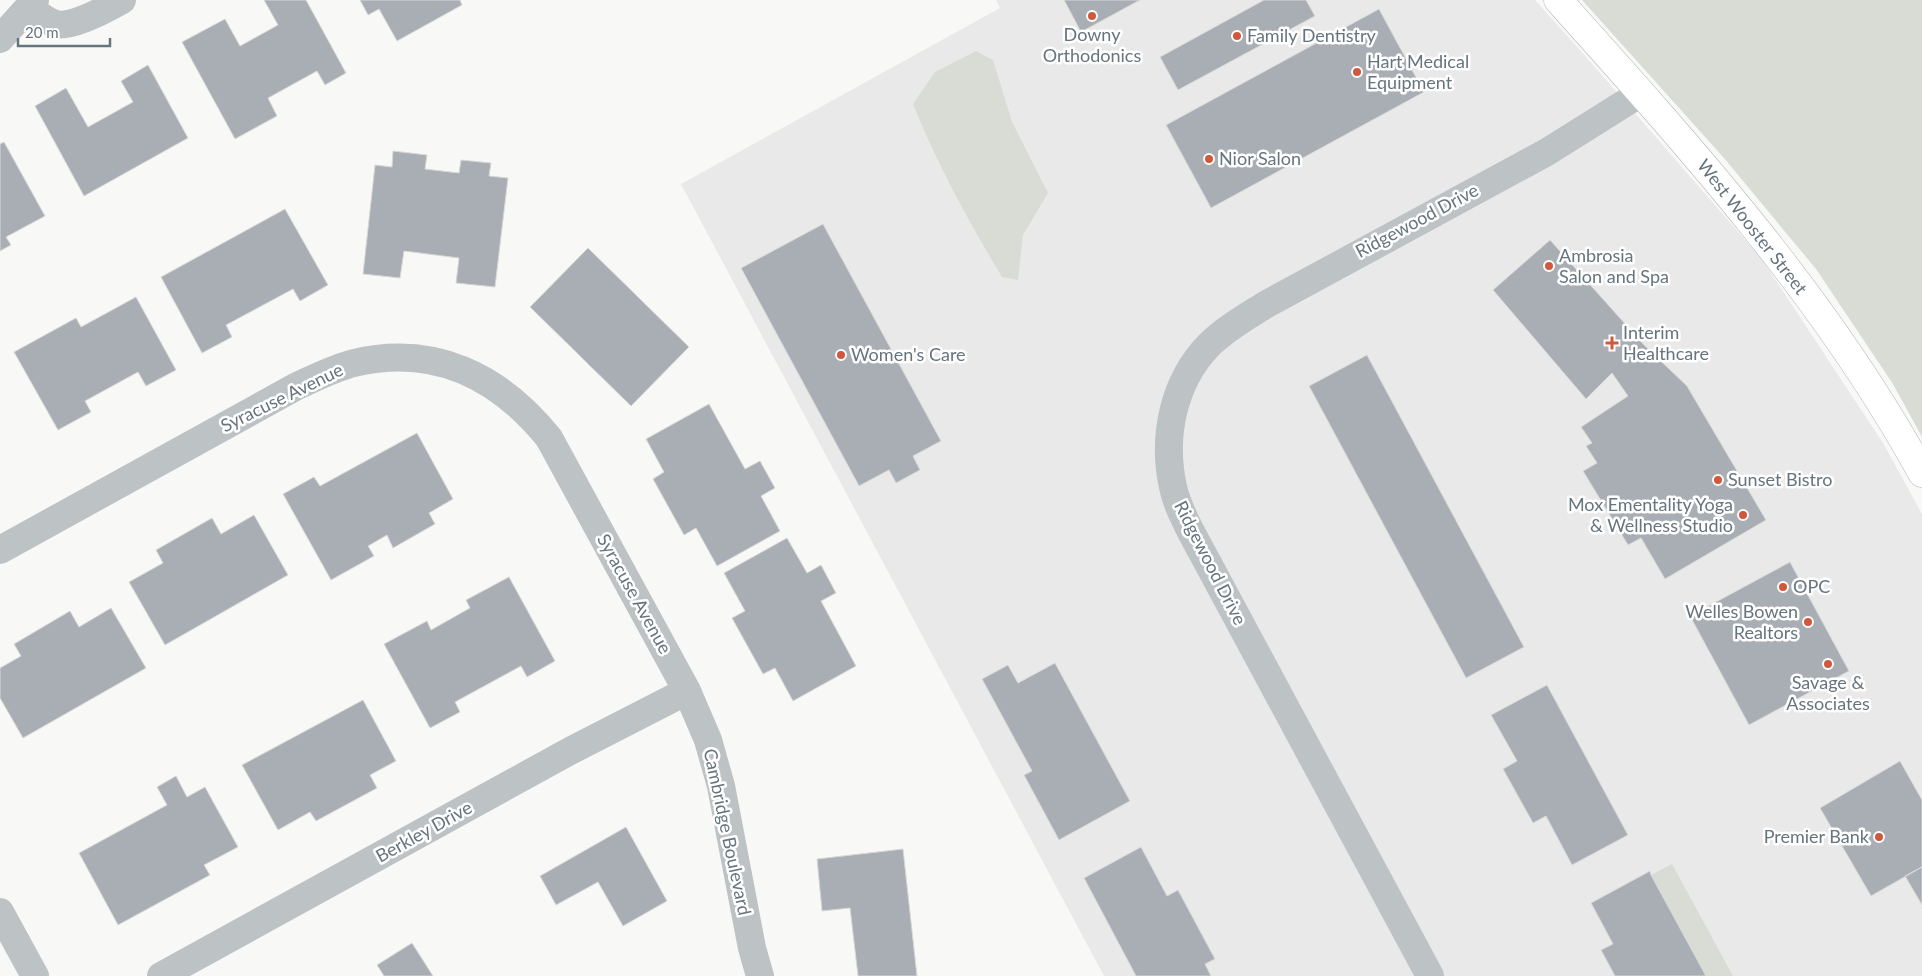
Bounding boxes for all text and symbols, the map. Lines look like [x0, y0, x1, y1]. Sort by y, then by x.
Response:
marker: Downy Orthodonics [1086, 10, 1098, 22]
scale bar [18, 15, 110, 47]
text: 20 m [25, 23, 59, 41]
place label: Downy Orthodonics [1043, 23, 1141, 66]
place label: Family Dentistry [1247, 24, 1377, 46]
marker: Family Dentistry [1231, 30, 1243, 42]
place label: Hart Medical Equipment [1367, 50, 1469, 93]
marker: Hart Medical Equipment [1351, 66, 1363, 78]
place label: Nior Salon [1219, 147, 1301, 169]
marker: Nior Salon [1203, 153, 1215, 165]
street label: West Wooster Street [1693, 154, 1813, 299]
street label: Ridgewood Drive [1351, 178, 1482, 262]
place label: Ambrosia Salon and Spa [1559, 244, 1669, 287]
marker: Ambrosia Salon and Spa [1543, 260, 1555, 272]
place label: Interim Healthcare [1623, 321, 1709, 364]
marker: Interim Healthcare [1605, 336, 1619, 350]
place label: Women's Care [851, 343, 966, 365]
marker: Women's Care [835, 349, 847, 361]
street label: Syracuse Avenue [217, 358, 346, 436]
place label: Sunset Bistro [1728, 468, 1832, 490]
marker: Sunset Bistro [1712, 474, 1724, 486]
place label: Mox Ementality Yoga & Wellness Studio [1568, 493, 1733, 536]
street label: Ridgewood Drive [1170, 497, 1252, 628]
marker: Mox Ementality Yoga & Wellness Studio [1737, 509, 1749, 521]
street label: Syracuse Avenue [593, 530, 677, 657]
place label: OPC [1793, 575, 1830, 597]
marker: OPC [1777, 581, 1789, 593]
place label: Welles Bowen Realtors [1685, 600, 1798, 643]
marker: Welles Bowen Realtors [1802, 616, 1814, 628]
marker: Savage & Associates [1822, 658, 1834, 670]
place label: Savage & Associates [1786, 671, 1870, 714]
street label: Cambridge Boulevard [700, 746, 756, 917]
street label: Berkley Drive [372, 796, 475, 867]
place label: Premier Bank [1764, 825, 1870, 847]
marker: Premier Bank [1873, 831, 1885, 843]

